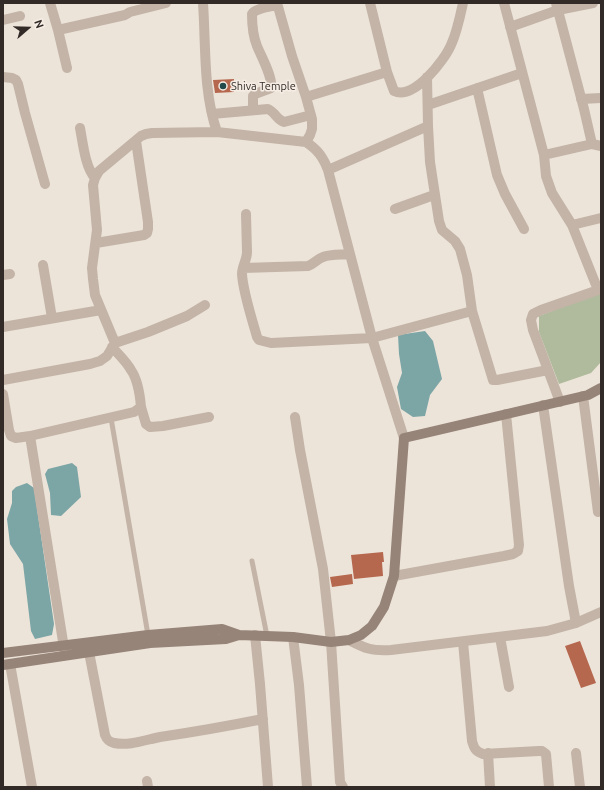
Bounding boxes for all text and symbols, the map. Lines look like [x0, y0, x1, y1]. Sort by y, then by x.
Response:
north arrow [8, 8, 48, 48]
text: N [32, 18, 46, 30]
place label: Shiva Temple [231, 79, 296, 93]
marker: Shiva Temple [218, 81, 228, 91]

